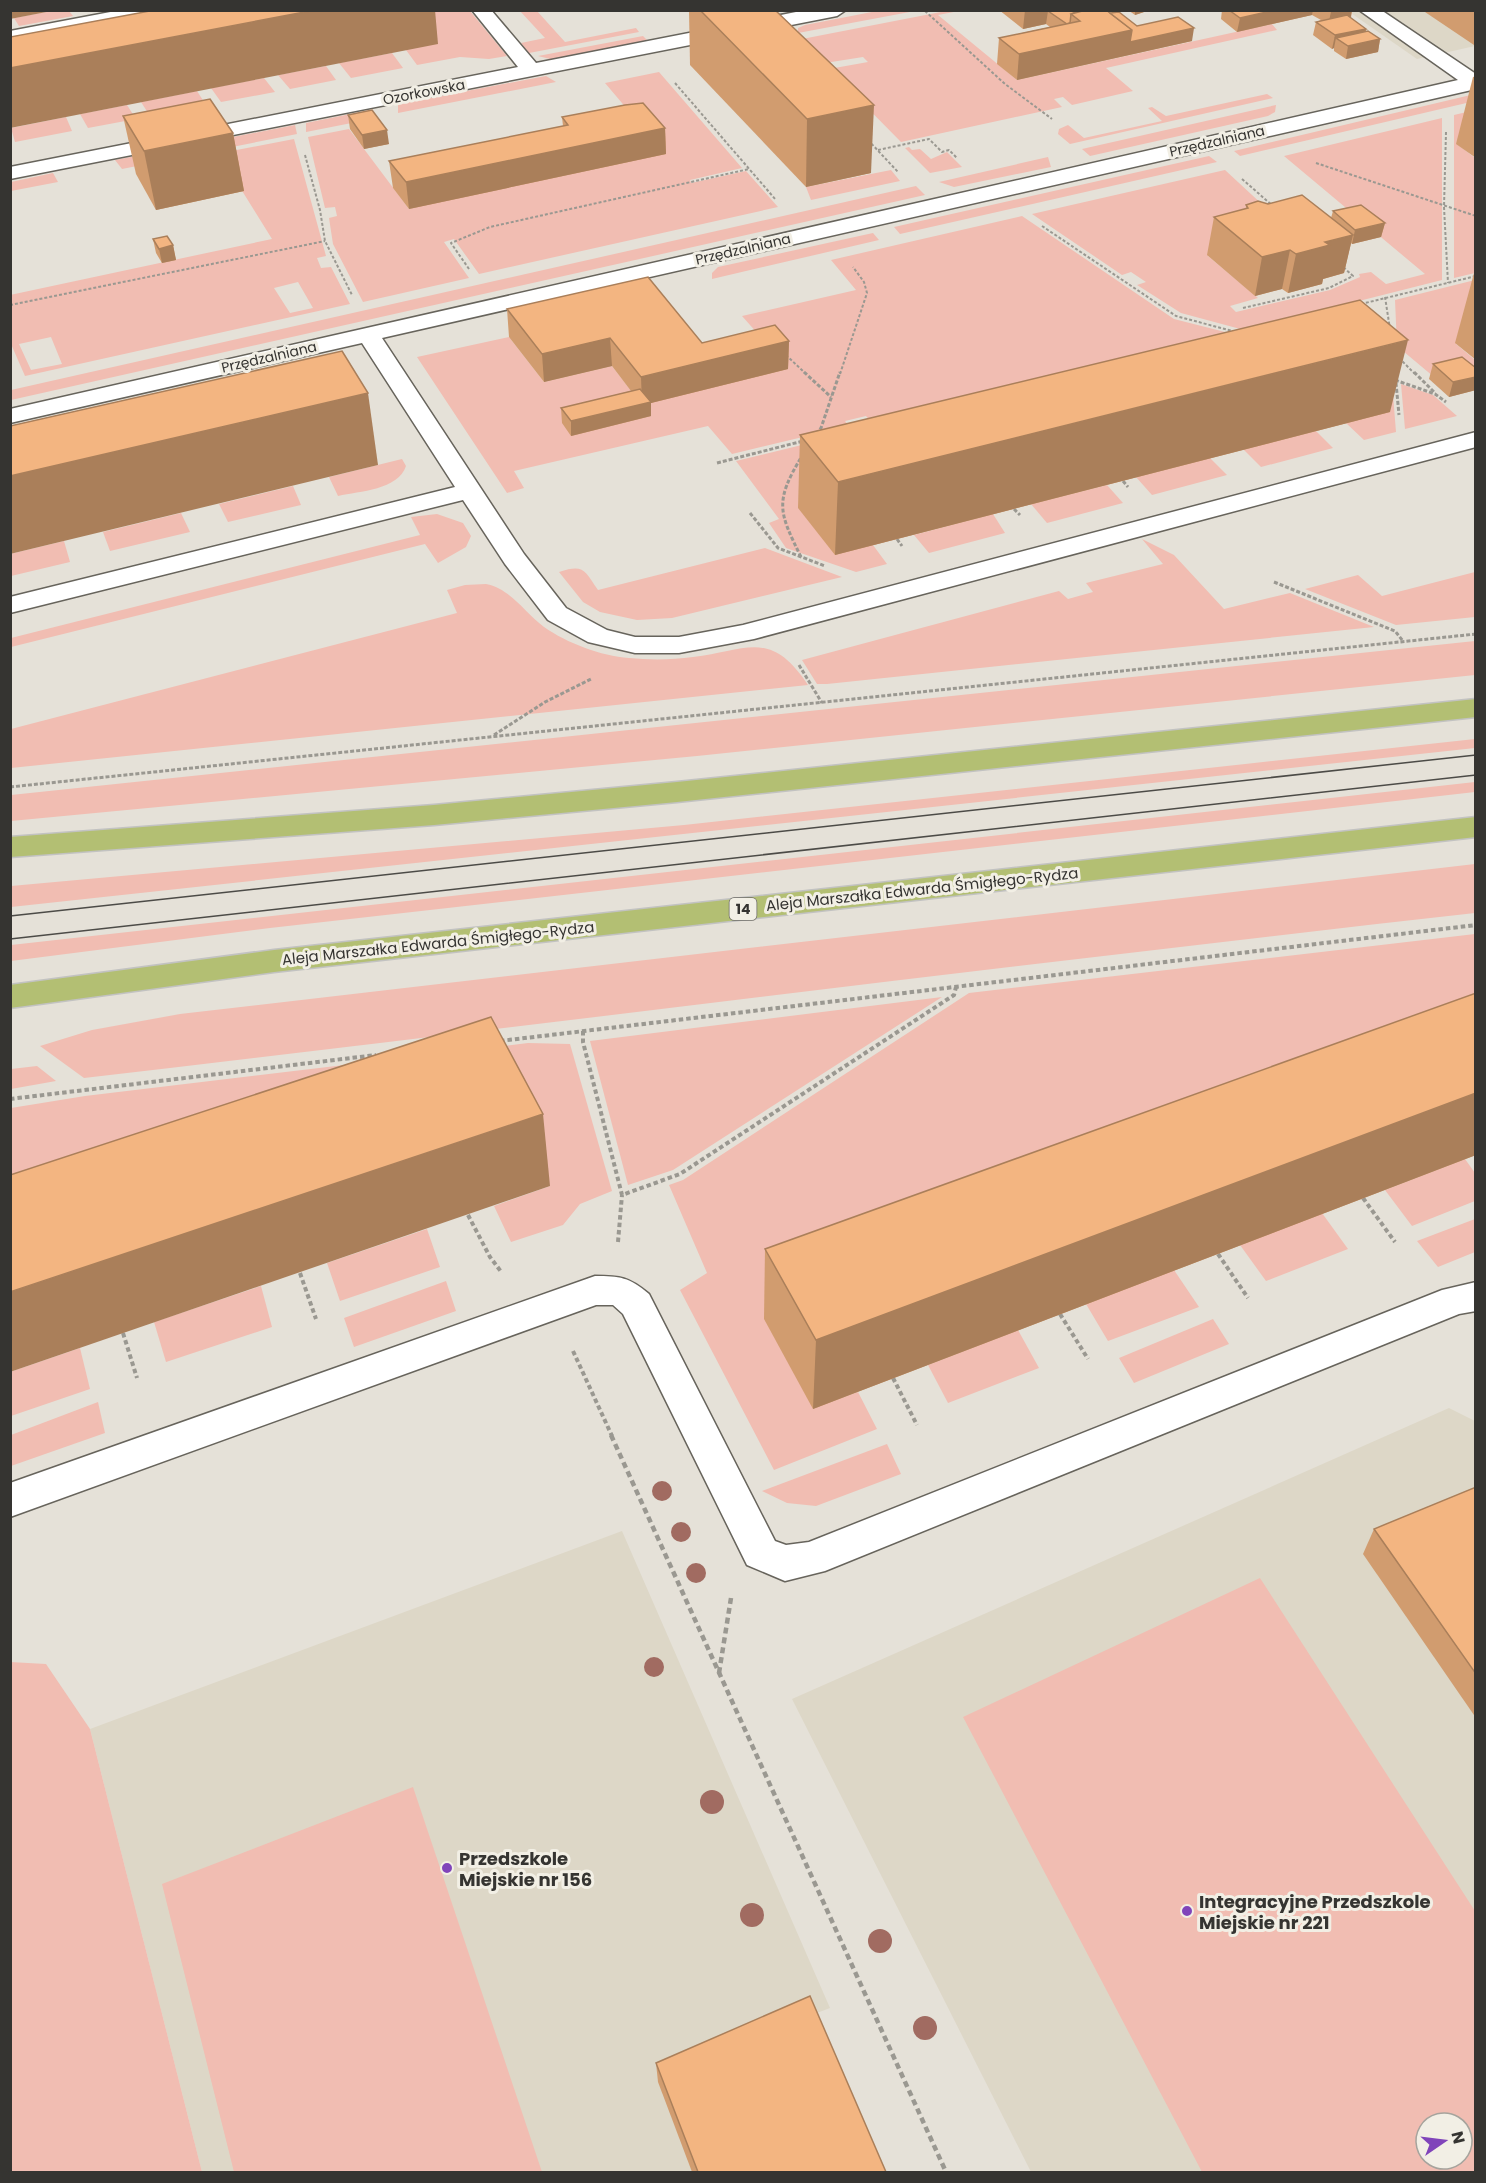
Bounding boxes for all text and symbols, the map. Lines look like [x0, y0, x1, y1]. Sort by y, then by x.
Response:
street label: Ozorkowska [381, 74, 467, 110]
street label: Przędzalniana [1167, 120, 1267, 162]
street label: Przędzalniana [693, 228, 793, 270]
street label: Przędzalniana [219, 336, 319, 378]
street label: Aleja Marszałka Edwarda Śmigłego-Rydza [765, 862, 1079, 916]
road number: 14 [730, 898, 756, 920]
street label: Aleja Marszałka Edwarda Śmigłego-Rydza [281, 916, 595, 970]
place label: Przedszkole Miejskie nr 156 [459, 1846, 592, 1892]
marker: Przedszkole Miejskie nr 156 [440, 1861, 454, 1875]
place label: Integracyjne Przedszkole Miejskie nr 221 [1199, 1889, 1431, 1935]
marker: Integracyjne Przedszkole Miejskie nr 221 [1180, 1904, 1194, 1918]
north arrow [1414, 2111, 1474, 2171]
text: N [1445, 2129, 1471, 2146]

